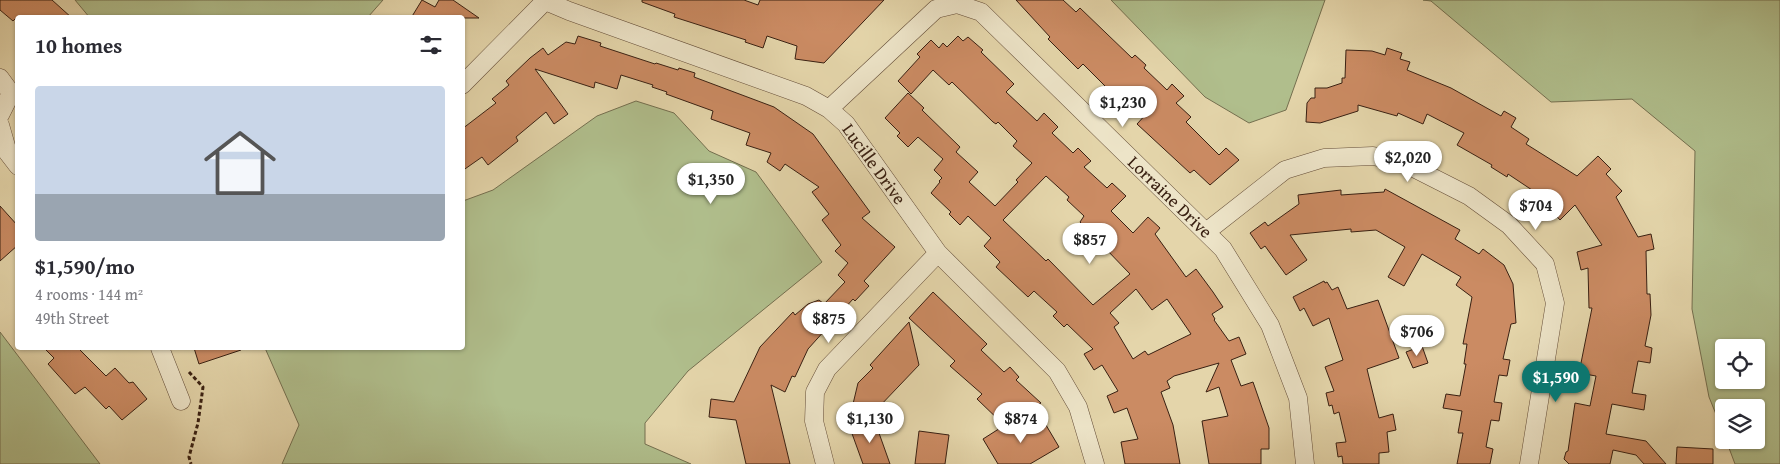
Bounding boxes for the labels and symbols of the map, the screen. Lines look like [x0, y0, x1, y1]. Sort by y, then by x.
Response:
pin: $1,230 [1082, 86, 1164, 128]
street label: Lucille Drive [836, 118, 913, 210]
pin: $2,020 [1367, 140, 1449, 183]
street label: Lorraine Drive [1122, 149, 1219, 244]
pin: $1,350 [670, 162, 752, 205]
pin: $704 [1506, 188, 1566, 231]
pin: $857 [1060, 222, 1120, 265]
pin: $875 [799, 302, 859, 344]
pin: $706 [1387, 314, 1447, 357]
pin: $1,590 [1515, 360, 1597, 403]
pin: $1,130 [829, 402, 911, 444]
pin: $874 [991, 402, 1051, 444]

